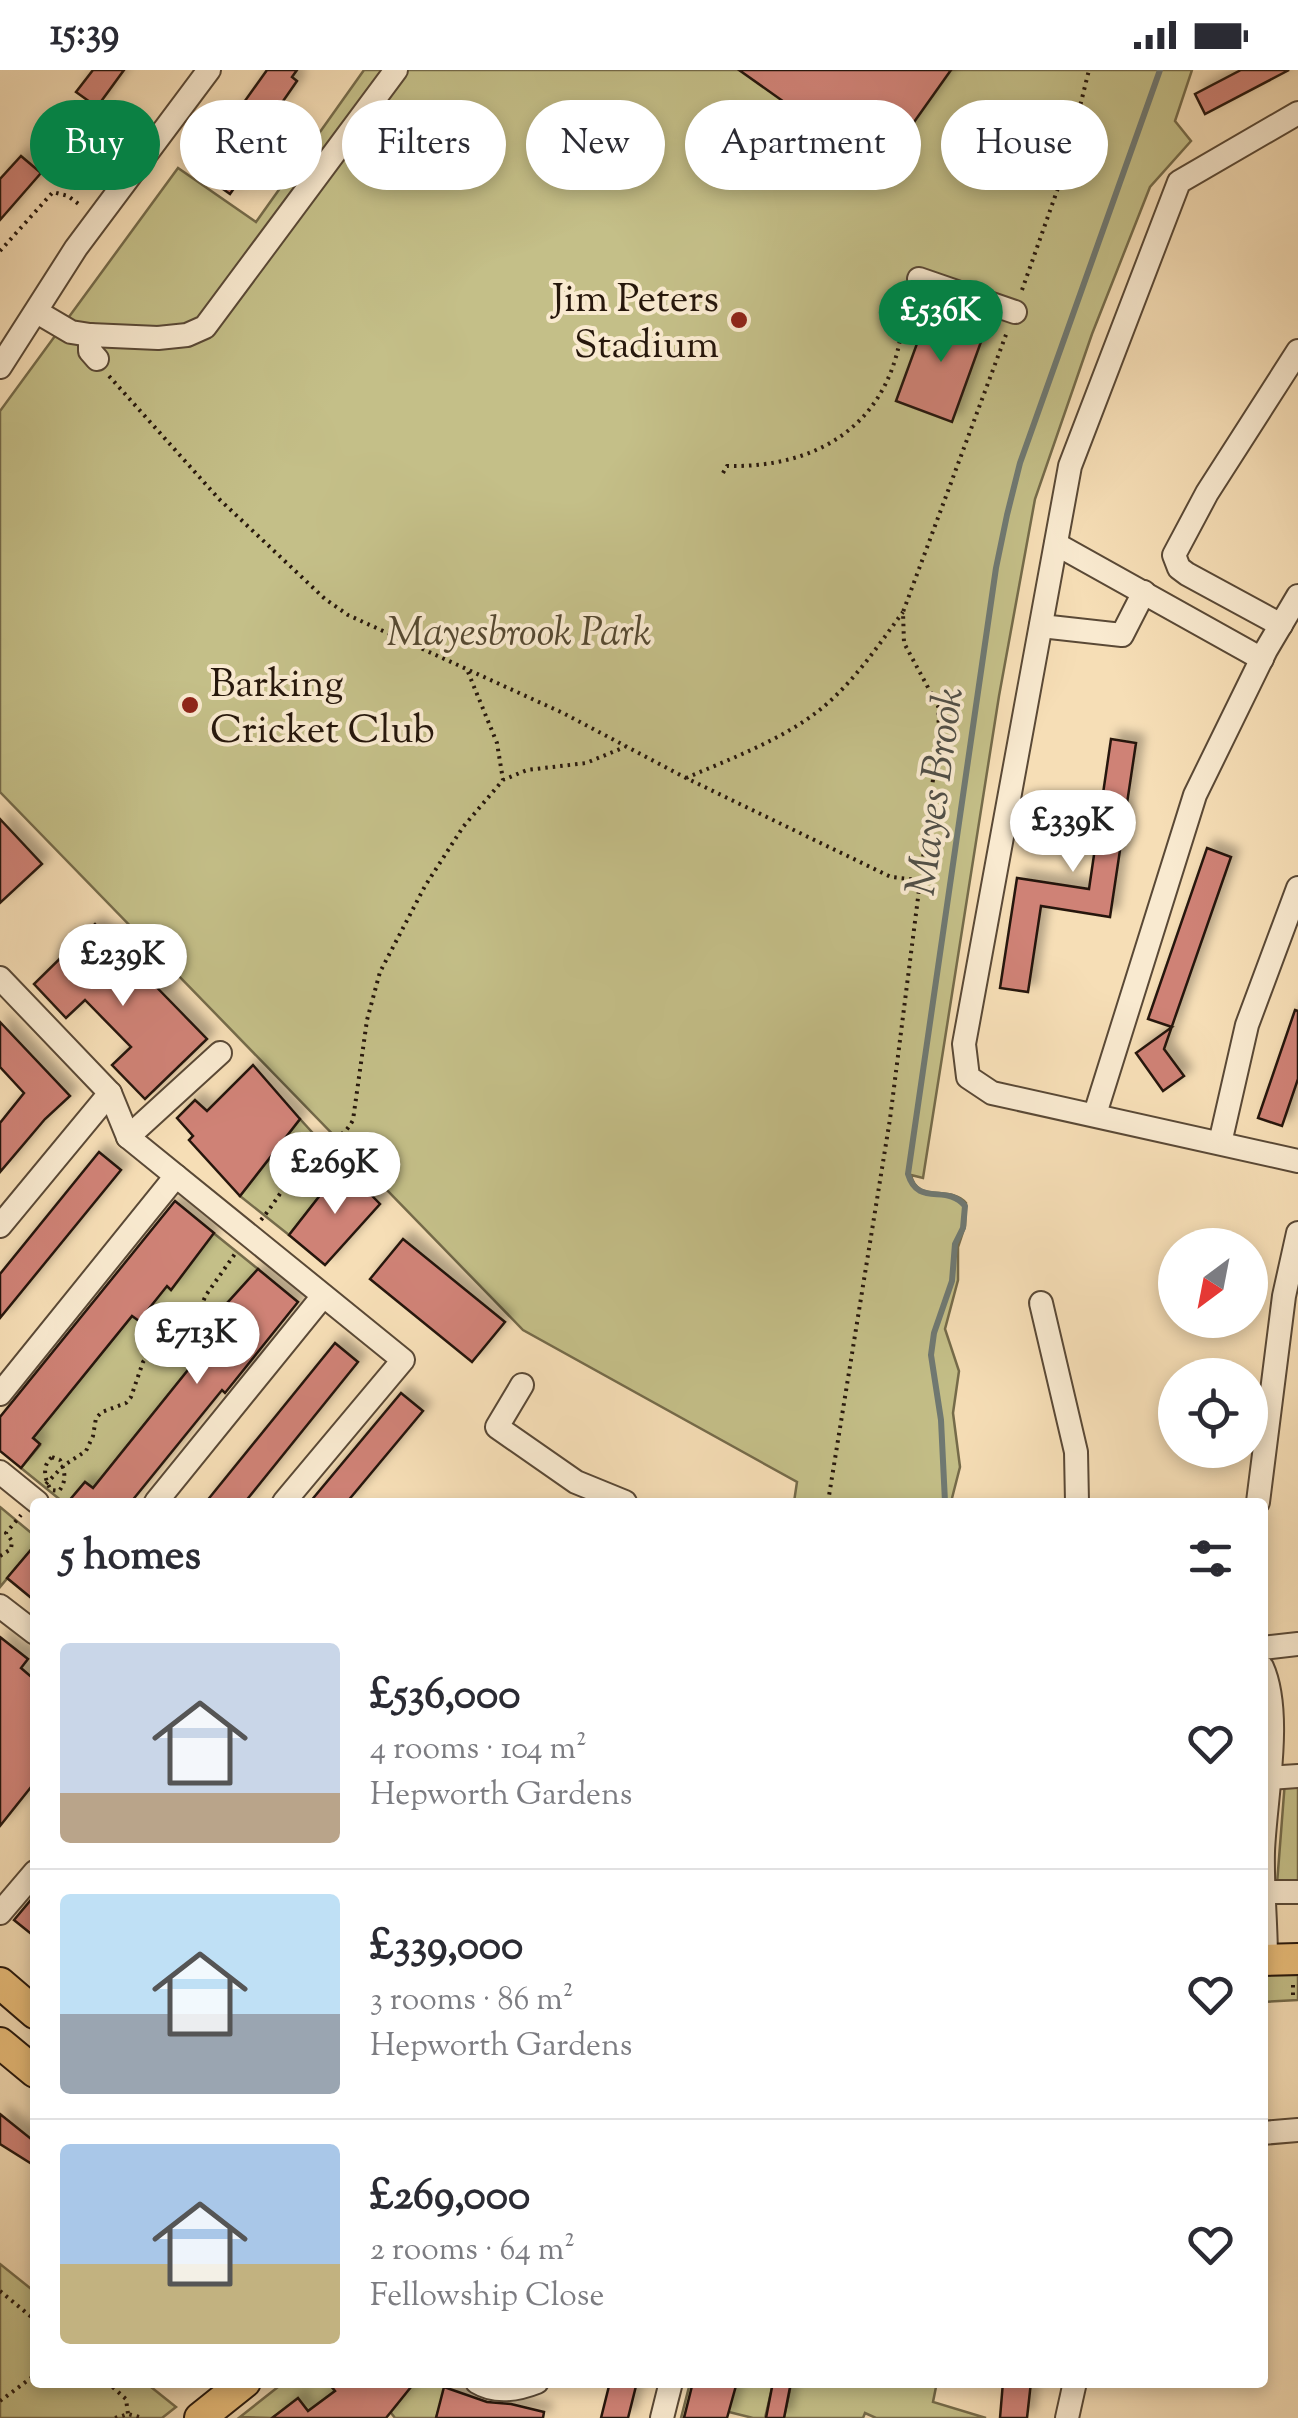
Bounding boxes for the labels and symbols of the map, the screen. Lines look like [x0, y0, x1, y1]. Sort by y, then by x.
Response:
place label: Jim Peters Stadium [550, 273, 719, 376]
pin: £536K [871, 280, 1011, 365]
marker: Jim Peters Stadium [728, 309, 750, 331]
park label: Mayesbrook Park [387, 607, 651, 664]
place label: Barking Cricket Club [210, 658, 435, 761]
water label: Mayes Brook [894, 684, 982, 900]
marker: Barking Cricket Club [179, 694, 201, 716]
pin: £339K [1003, 790, 1143, 875]
pin: £239K [53, 924, 193, 1009]
pin: £269K [265, 1132, 405, 1217]
north arrow [1158, 1228, 1268, 1338]
pin: £713K [127, 1302, 267, 1387]

